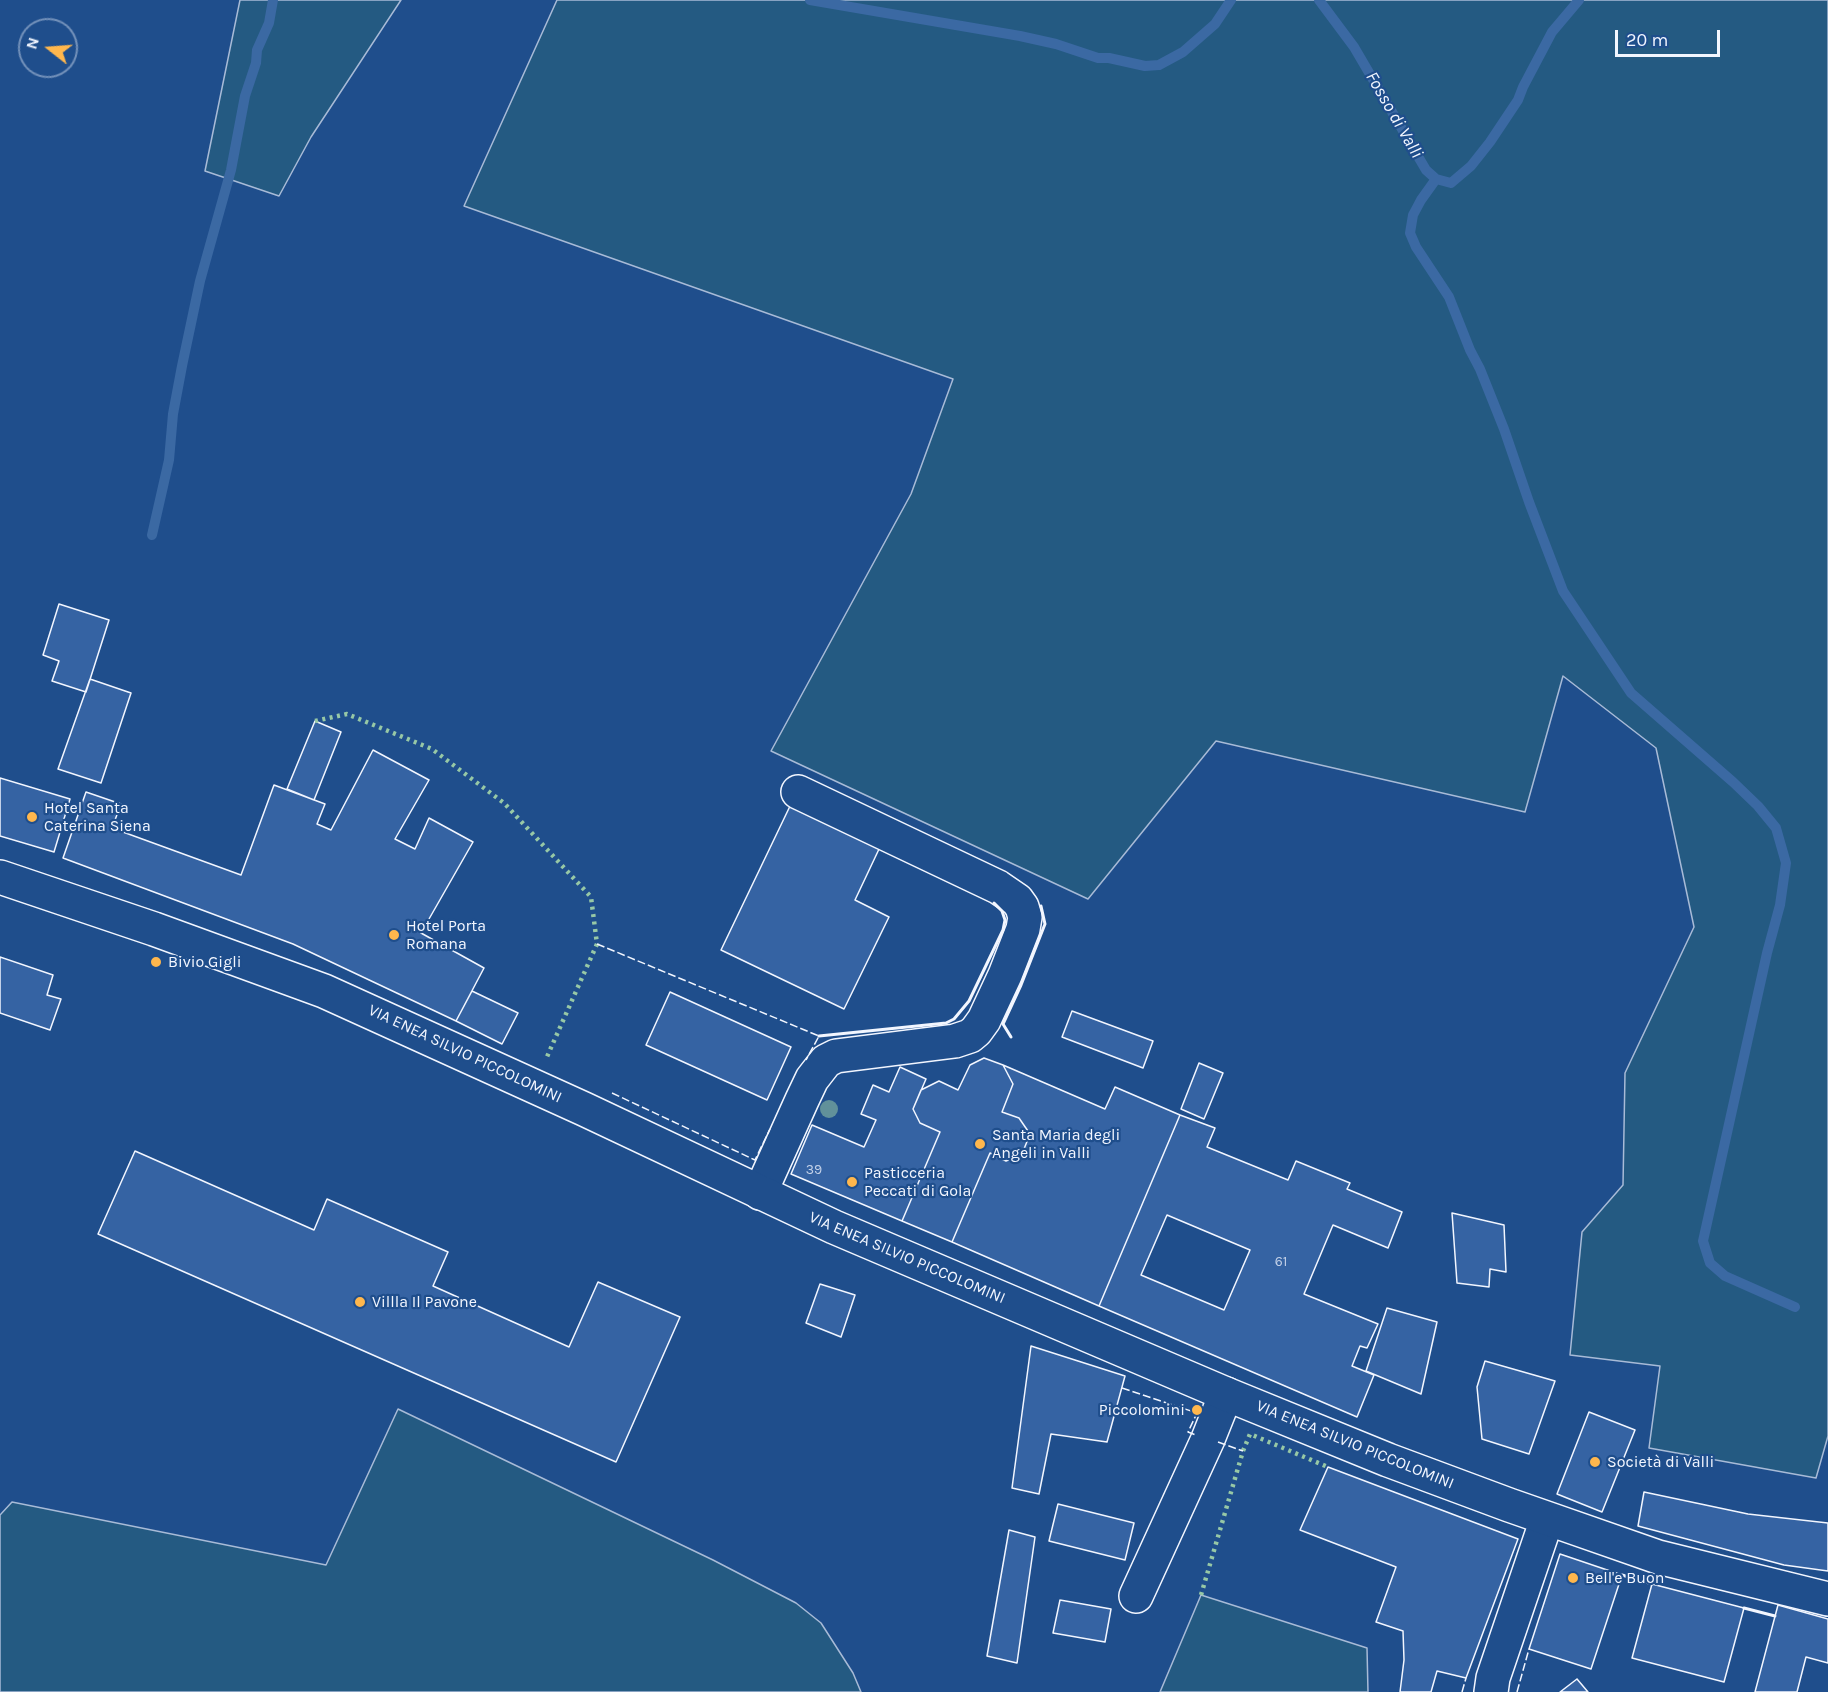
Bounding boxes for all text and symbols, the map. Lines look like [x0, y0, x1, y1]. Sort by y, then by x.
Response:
north arrow [18, 18, 78, 78]
scale bar [1618, 18, 1723, 56]
text: 20 m [1626, 29, 1668, 51]
text: N [21, 35, 43, 51]
water label: Fosso di Valli [1361, 68, 1427, 162]
place label: Hotel Santa Caterina Siena [44, 798, 151, 836]
marker: Hotel Santa Caterina Siena [25, 810, 39, 824]
place label: Hotel Porta Romana [406, 916, 486, 954]
marker: Hotel Porta Romana [387, 928, 401, 942]
place label: Bivio Gigli [168, 952, 241, 972]
marker: Bivio Gigli [149, 955, 163, 969]
street label: VIA ENEA SILVIO PICCOLOMINI [365, 1001, 565, 1107]
place label: Santa Maria degli Angeli in Valli [992, 1125, 1120, 1163]
marker: Santa Maria degli Angeli in Valli [973, 1137, 987, 1151]
house number: 39 [806, 1162, 822, 1178]
place label: Pasticceria Peccati di Gola [864, 1163, 971, 1201]
marker: Pasticceria Peccati di Gola [845, 1175, 859, 1189]
street label: VIA ENEA SILVIO PICCOLOMINI [806, 1208, 1008, 1308]
house number: 61 [1275, 1254, 1287, 1270]
place label: Villla Il Pavone [372, 1292, 477, 1312]
marker: Villla Il Pavone [353, 1295, 367, 1309]
street label: VIA ENEA SILVIO PICCOLOMINI [1253, 1396, 1457, 1494]
place label: Piccolomini [1099, 1400, 1185, 1420]
marker: Piccolomini [1190, 1403, 1204, 1417]
place label: Società di Valli [1607, 1452, 1714, 1472]
marker: Società di Valli [1588, 1455, 1602, 1469]
place label: Bell'e Buon [1585, 1568, 1664, 1588]
marker: Bell'e Buon [1566, 1571, 1580, 1585]

